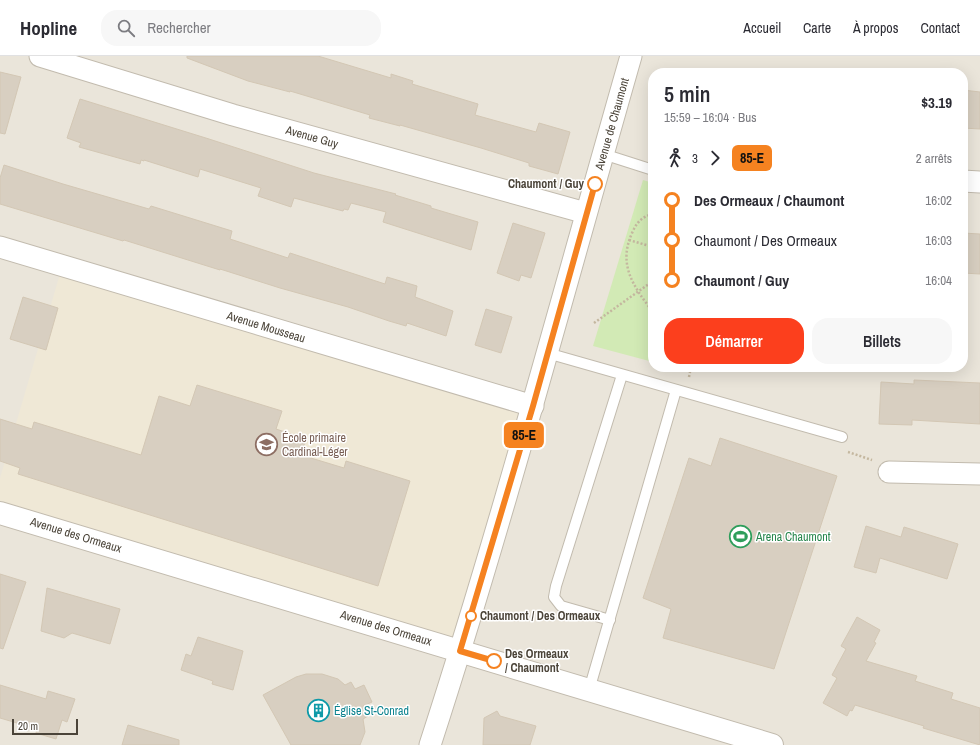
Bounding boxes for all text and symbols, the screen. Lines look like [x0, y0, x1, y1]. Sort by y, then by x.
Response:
search box [101, 10, 381, 46]
text: Hopline [20, 15, 77, 41]
icon: search [115, 17, 137, 39]
text: Rechercher [147, 17, 211, 38]
text: Accueil [743, 19, 781, 37]
text: Carte [803, 19, 831, 37]
text: À propos [853, 19, 898, 37]
text: Contact [920, 19, 960, 37]
street label: Avenue de Chaumont [591, 76, 633, 173]
text: 5 min [664, 79, 710, 109]
text: $3.19 [921, 92, 952, 113]
text: 15:59 – 16:04 · Bus [664, 109, 756, 126]
street label: Avenue Guy [283, 122, 340, 152]
icon: walk [664, 147, 686, 169]
icon: forward [704, 147, 726, 169]
text: 85-E [740, 149, 764, 167]
text: 3 [692, 150, 698, 167]
text: 2 arrêts [916, 150, 952, 167]
place label: Chaumont / Guy [508, 176, 585, 192]
marker: Chaumont / Guy [587, 176, 603, 192]
text: Des Ormeaux / Chaumont [694, 190, 844, 211]
text: 16:02 [925, 192, 952, 209]
text: Chaumont / Des Ormeaux [694, 230, 837, 251]
text: 16:03 [925, 232, 952, 249]
text: Chaumont / Guy [694, 270, 789, 291]
text: 16:04 [925, 272, 952, 289]
street label: Avenue Mousseau [224, 307, 307, 347]
button: Démarrer [664, 318, 804, 364]
button: Billets [812, 318, 952, 364]
line badge: 85-E [496, 422, 552, 448]
text: 85-E [512, 426, 536, 444]
place label: École primaire Cardinal-Léger [282, 430, 348, 460]
school or university icon: École primaire Cardinal-Léger [253, 432, 279, 458]
street label: Avenue des Ormeaux [27, 513, 124, 557]
sports icon: Arena Chaumont [727, 524, 753, 550]
place label: Arena Chaumont [755, 529, 831, 545]
street label: Avenue des Ormeaux [337, 606, 434, 650]
place label: Chaumont / Des Ormeaux [480, 608, 601, 624]
marker: Chaumont / Des Ormeaux [465, 610, 477, 622]
place label: Des Ormeaux / Chaumont [505, 646, 569, 676]
marker: Des Ormeaux / Chaumont [486, 653, 502, 669]
building icon: Église St-Conrad [306, 698, 332, 724]
place label: Église St-Conrad [334, 703, 409, 719]
scale bar [12, 717, 78, 736]
text: 20 m [18, 719, 38, 733]

